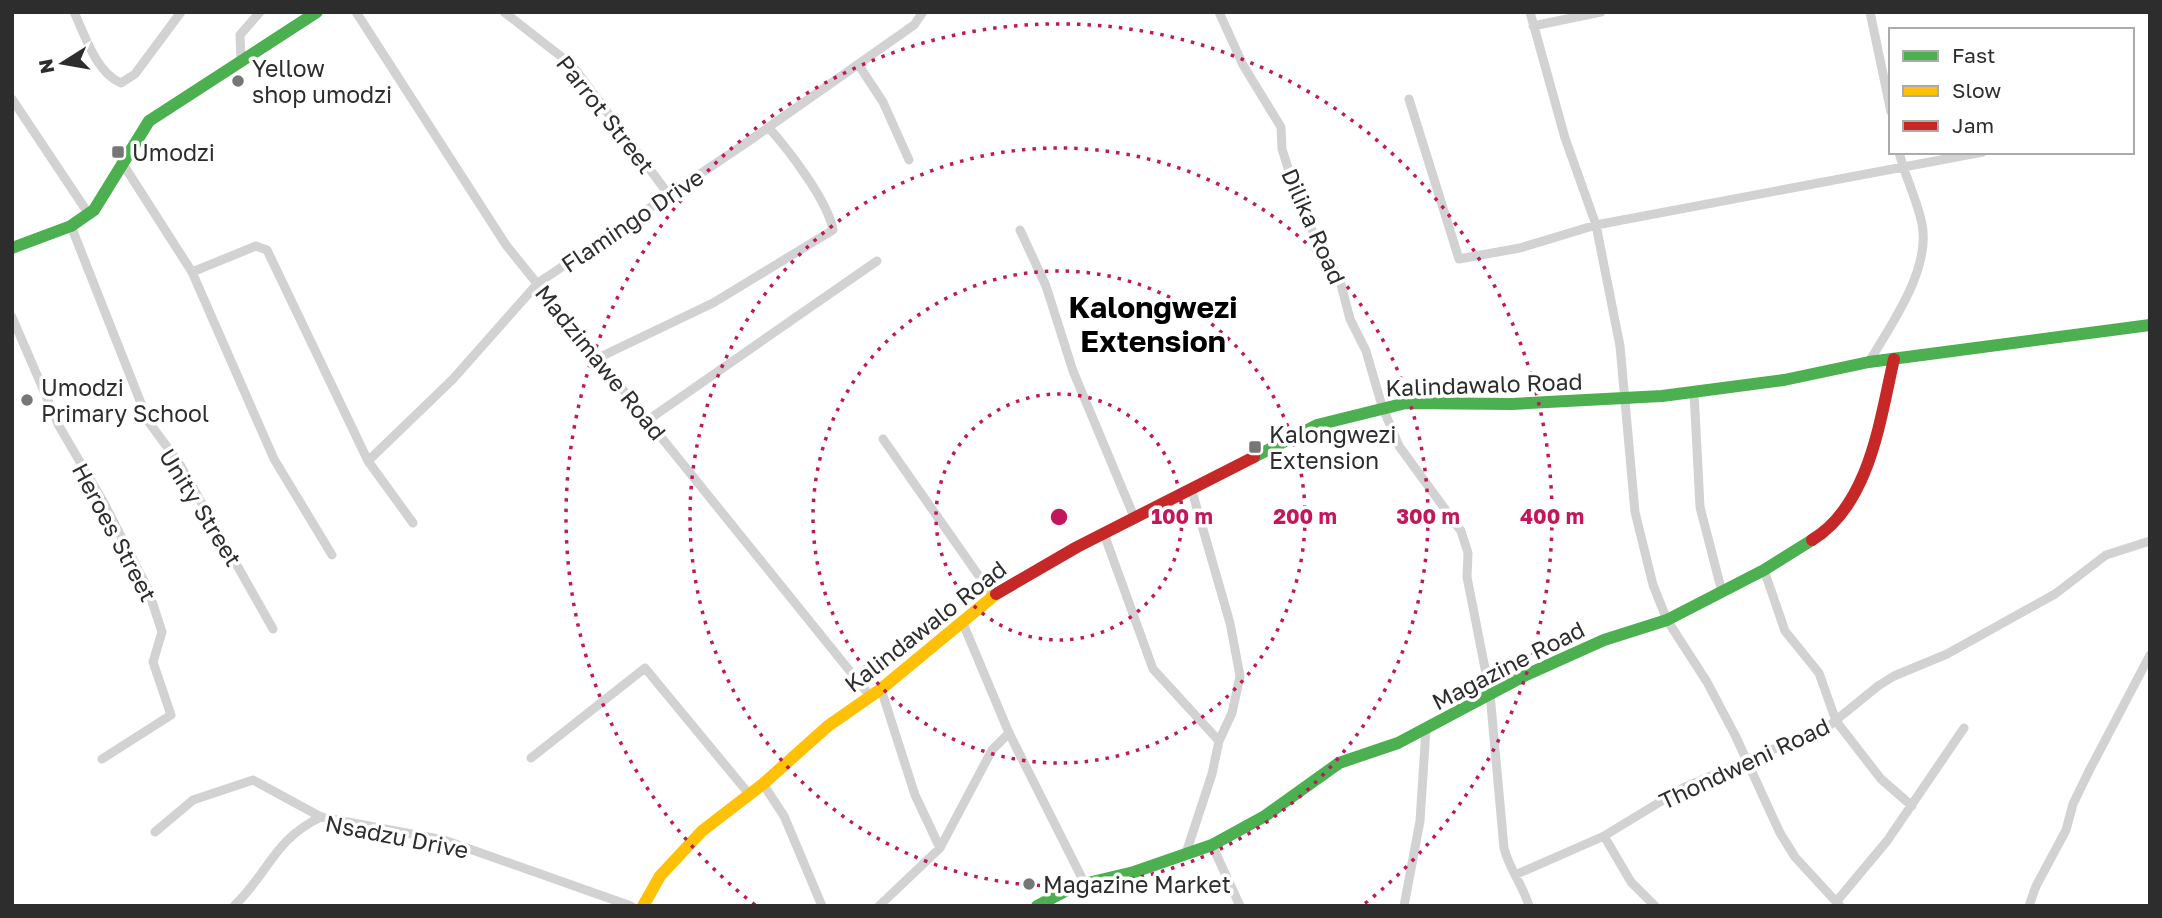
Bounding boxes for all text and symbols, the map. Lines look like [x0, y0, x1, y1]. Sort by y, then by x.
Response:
north arrow [28, 28, 98, 98]
legend [1889, 28, 2134, 154]
text: Fast [1952, 42, 1995, 68]
street label: Parrot Street [551, 49, 661, 179]
place label: Yellow shop umodzi [252, 54, 392, 108]
text: N [33, 57, 58, 76]
marker: Yellow shop umodzi [230, 73, 246, 89]
text: Slow [1952, 77, 2001, 103]
text: Jam [1952, 112, 1994, 138]
place label: Umodzi [132, 138, 215, 166]
marker: Umodzi [110, 144, 126, 160]
street label: Flamingo Drive [556, 162, 708, 278]
street label: Dilika Road [1276, 164, 1352, 288]
street label: Madzimawe Road [530, 279, 672, 445]
district label: Kalongwezi Extension [1068, 289, 1238, 359]
street label: Kalindawalo Road [1385, 367, 1583, 401]
place label: Umodzi Primary School [41, 373, 209, 427]
marker: Umodzi Primary School [19, 392, 35, 408]
place label: Kalongwezi Extension [1269, 420, 1397, 474]
marker: Kalongwezi Extension [1247, 439, 1263, 455]
street label: Unity Street [154, 443, 248, 571]
street label: Heroes Street [67, 458, 163, 606]
text: 100 m [1151, 503, 1213, 529]
text: 200 m [1273, 503, 1337, 529]
text: 300 m [1396, 503, 1460, 529]
text: 400 m [1520, 503, 1584, 529]
centre of rings [1047, 505, 1071, 529]
street label: Kalindawalo Road [839, 554, 1011, 698]
street label: Magazine Road [1427, 615, 1589, 715]
street label: Thondweni Road [1654, 711, 1834, 815]
street label: Nsadzu Drive [323, 808, 471, 864]
place label: Magazine Market [1043, 870, 1231, 898]
marker: Magazine Market [1021, 876, 1037, 892]

